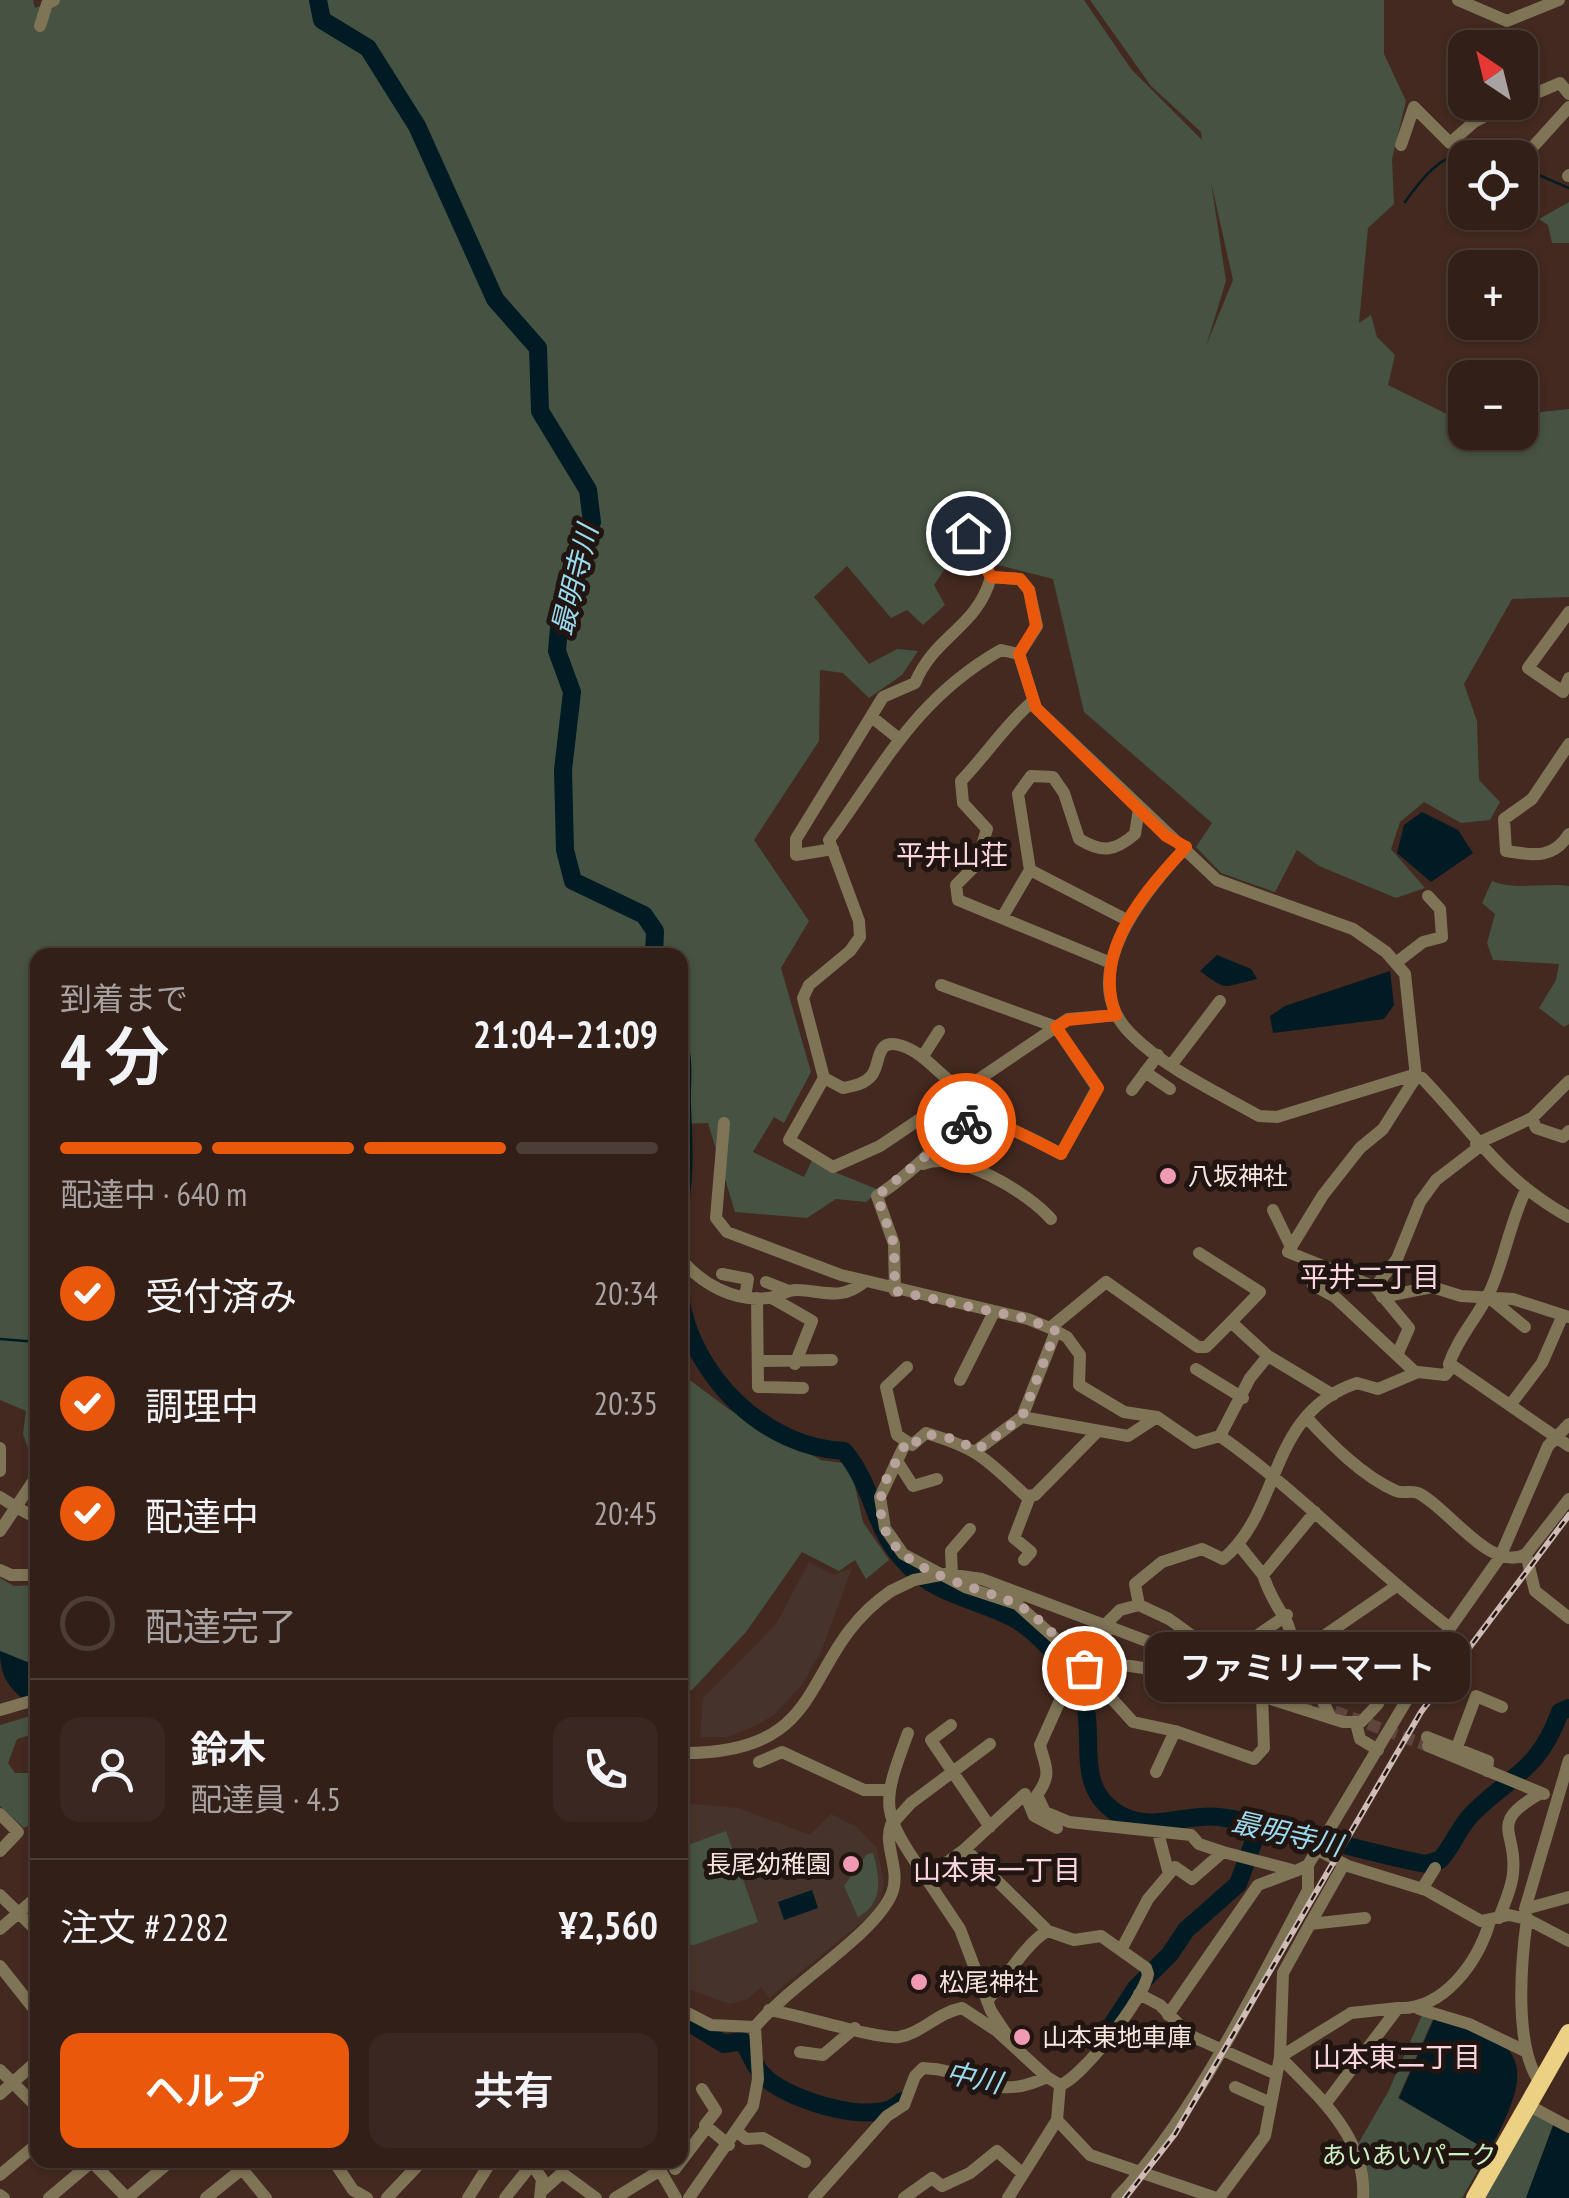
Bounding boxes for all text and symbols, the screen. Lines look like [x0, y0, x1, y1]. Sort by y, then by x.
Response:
north arrow [1448, 30, 1538, 120]
map controls [1448, 30, 1538, 450]
button: locate [1448, 140, 1538, 230]
button: + [1448, 250, 1538, 340]
button: − [1448, 360, 1538, 450]
pin [926, 491, 1011, 576]
icon: home [941, 506, 996, 561]
water label: 最明寺川 [543, 518, 606, 639]
district label: 平井山荘 [896, 836, 1008, 873]
text: 到着まで [60, 977, 188, 1019]
text: 21:04–21:09 [473, 1009, 658, 1058]
text: 4 分 [60, 1014, 169, 1098]
courier [916, 1073, 1016, 1173]
icon: bike [939, 1096, 994, 1151]
place label: 八坂神社 [1188, 1160, 1288, 1192]
marker: 八坂神社 [1157, 1165, 1179, 1187]
text: 配達中 · 640 m [60, 1173, 247, 1215]
district label: 平井二丁目 [1300, 1258, 1440, 1295]
icon: check [60, 1266, 115, 1321]
text: 受付済み [145, 1271, 297, 1320]
text: 20:34 [594, 1272, 658, 1314]
icon: check [60, 1376, 115, 1431]
text: 調理中 [145, 1381, 259, 1430]
text: 20:35 [594, 1382, 658, 1424]
icon: check [60, 1486, 115, 1541]
text: 配達中 [145, 1491, 259, 1540]
text: 20:45 [594, 1492, 658, 1534]
text: 配達完了 [145, 1601, 297, 1650]
pin [1042, 1626, 1127, 1711]
callout: ファミリーマート [1144, 1633, 1469, 1703]
icon: bag [1057, 1641, 1112, 1696]
text: ファミリーマート [1179, 1646, 1436, 1688]
button: person [60, 1717, 165, 1822]
button: phone [553, 1717, 658, 1822]
text: 鈴木 [190, 1724, 266, 1773]
text: 配達員 · 4.5 [190, 1778, 341, 1820]
water label: 最明寺川 [1228, 1802, 1349, 1864]
place label: 長尾幼稚園 [706, 1848, 831, 1880]
district label: 山本東一丁目 [913, 1851, 1081, 1888]
marker: 長尾幼稚園 [840, 1853, 862, 1875]
text: ¥2,560 [559, 1900, 658, 1949]
text: 注文 #2282 [60, 1902, 230, 1951]
place label: 松尾神社 [939, 1966, 1039, 1998]
marker: 松尾神社 [908, 1971, 930, 1993]
place label: 山本東地車庫 [1042, 2021, 1192, 2053]
marker: 山本東地車庫 [1011, 2026, 1033, 2048]
button: ヘルプ [60, 2033, 349, 2148]
button: 共有 [369, 2033, 658, 2148]
district label: 山本東二丁目 [1313, 2038, 1481, 2075]
water label: 中川 [943, 2053, 1008, 2102]
park label: あいあいパーク [1321, 2139, 1497, 2171]

